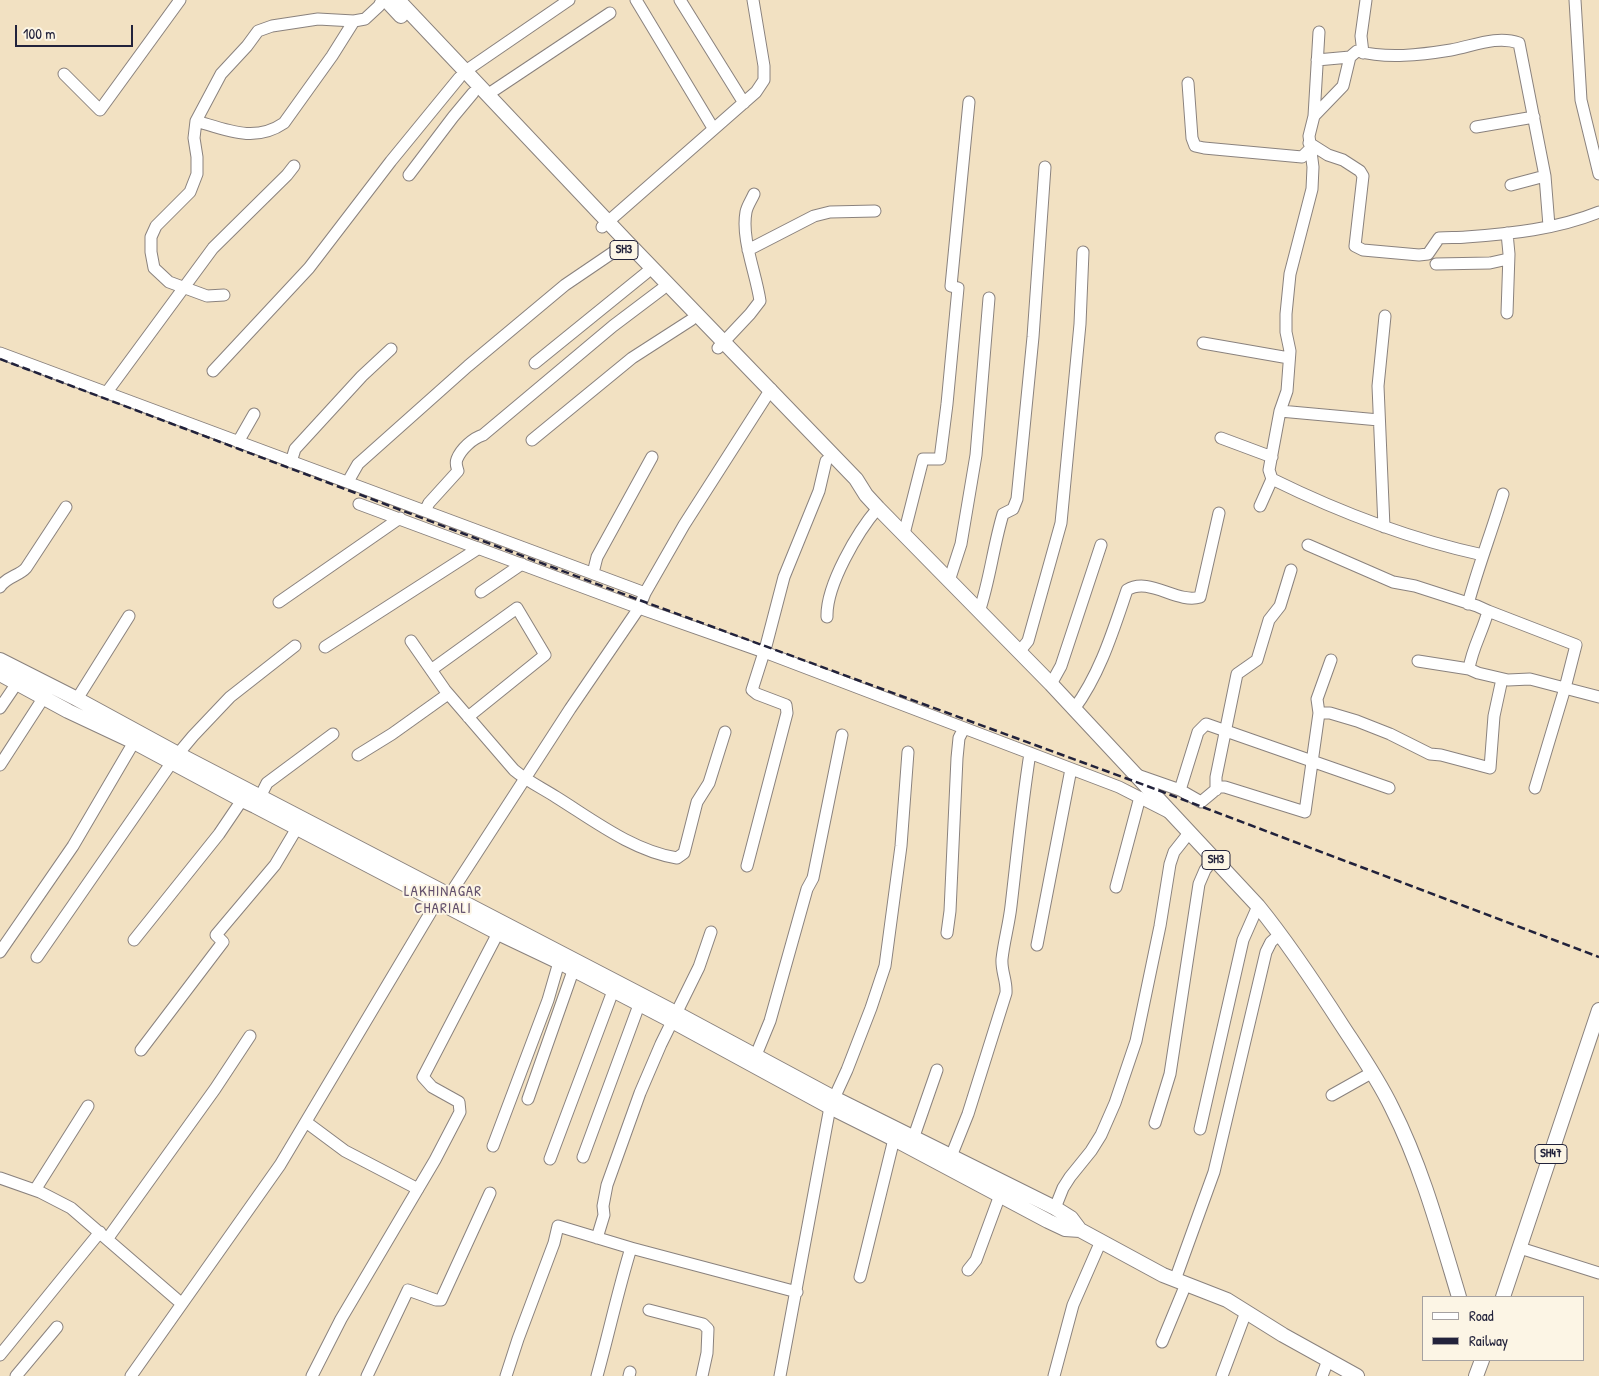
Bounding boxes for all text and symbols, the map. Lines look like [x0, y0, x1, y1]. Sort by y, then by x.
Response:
scale bar [18, 15, 135, 47]
text: 100 m [23, 23, 56, 44]
road number: SH3 [610, 240, 638, 260]
road number: SH3 [1202, 850, 1230, 870]
district label: LAKHINAGAR CHARIALI [403, 883, 483, 918]
road number: SH47 [1535, 1144, 1567, 1164]
legend [1422, 1296, 1584, 1361]
text: Road [1469, 1305, 1494, 1326]
text: Railway [1469, 1330, 1508, 1351]

